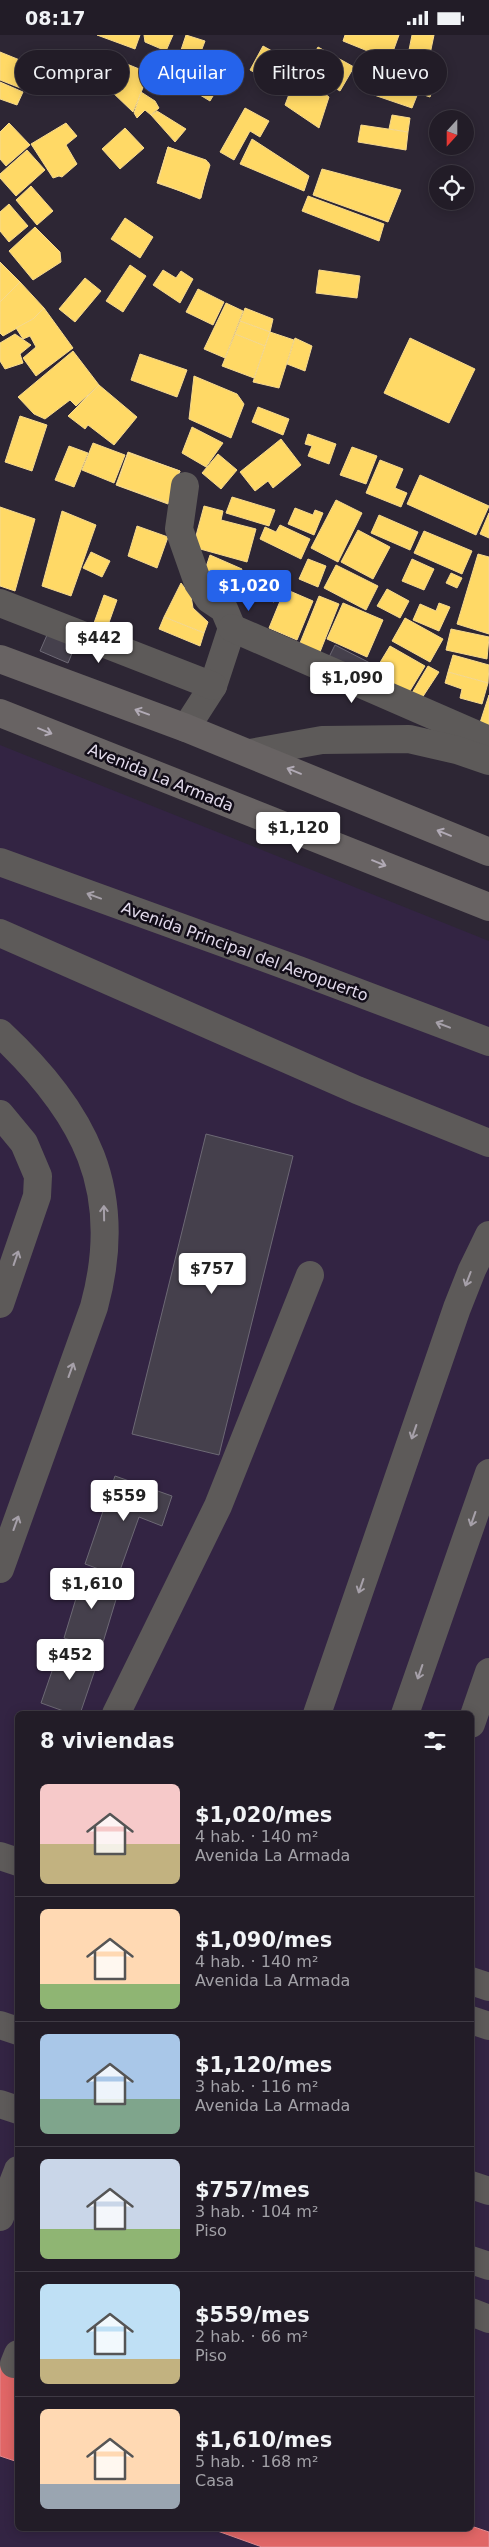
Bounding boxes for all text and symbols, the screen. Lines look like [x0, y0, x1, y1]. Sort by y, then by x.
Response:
text: 08:17 [25, 7, 85, 29]
chip: Comprar [15, 50, 129, 95]
chip: Alquilar [139, 50, 244, 95]
chip: Filtros [254, 50, 343, 95]
chip: Nuevo [353, 50, 447, 95]
north arrow [429, 110, 474, 155]
map controls [429, 110, 474, 210]
button: locate [429, 165, 474, 210]
pin: $1,020 [208, 569, 290, 612]
text: $1,020 [218, 576, 280, 595]
pin: $442 [69, 621, 129, 664]
text: $442 [77, 628, 121, 647]
pin: $1,090 [311, 661, 393, 704]
text: $1,090 [321, 668, 383, 687]
one-way arrow [135, 707, 151, 716]
one-way arrow [37, 727, 52, 736]
street label: Avenida La Armada [85, 740, 236, 815]
one-way arrow [286, 766, 301, 775]
pin: $1,120 [257, 811, 339, 854]
text: $1,120 [267, 818, 329, 837]
one-way arrow [437, 828, 452, 837]
one-way arrow [371, 859, 386, 869]
one-way arrow [87, 891, 102, 900]
street label: Avenida Principal del Aeropuerto [119, 898, 371, 1005]
one-way arrow [436, 1020, 452, 1029]
one-way arrow [99, 1205, 109, 1221]
one-way arrow [12, 1250, 21, 1266]
pin: $757 [182, 1253, 242, 1295]
text: $757 [190, 1259, 234, 1278]
one-way arrow [463, 1270, 472, 1286]
one-way arrow [67, 1363, 76, 1378]
one-way arrow [409, 1424, 418, 1439]
pin: $559 [94, 1479, 154, 1522]
text: $559 [102, 1486, 146, 1505]
one-way arrow [468, 1511, 477, 1526]
one-way arrow [12, 1516, 21, 1531]
pin: $1,610 [51, 1567, 133, 1610]
text: $1,610 [61, 1574, 123, 1593]
one-way arrow [356, 1577, 366, 1593]
pin: $452 [40, 1639, 100, 1681]
text: $452 [48, 1645, 92, 1664]
one-way arrow [415, 1664, 424, 1680]
icon: filters [421, 1727, 449, 1755]
text: 8 viviendas [40, 1729, 175, 1753]
text: $1,020/mes [195, 1803, 332, 1827]
icon: home [80, 1804, 140, 1864]
text: 4 hab. · 140 m² [195, 1827, 318, 1846]
text: Avenida La Armada [195, 1846, 350, 1865]
text: $1,090/mes [195, 1928, 332, 1952]
icon: home [80, 1929, 140, 1989]
text: 4 hab. · 140 m² [195, 1952, 318, 1971]
text: Avenida La Armada [195, 1971, 350, 1990]
text: $1,120/mes [195, 2053, 332, 2077]
icon: home [80, 2054, 140, 2114]
text: 3 hab. · 116 m² [195, 2077, 318, 2096]
text: Avenida La Armada [195, 2096, 350, 2115]
text: $757/mes [195, 2178, 310, 2202]
icon: home [80, 2179, 140, 2239]
text: 3 hab. · 104 m² [195, 2202, 318, 2221]
text: Piso [195, 2221, 227, 2240]
text: $559/mes [195, 2303, 310, 2327]
icon: home [80, 2304, 140, 2364]
text: 2 hab. · 66 m² [195, 2327, 308, 2346]
text: Piso [195, 2346, 227, 2365]
text: $1,610/mes [195, 2428, 332, 2452]
icon: home [80, 2429, 140, 2489]
text: 5 hab. · 168 m² [195, 2452, 318, 2471]
text: Casa [195, 2471, 234, 2490]

